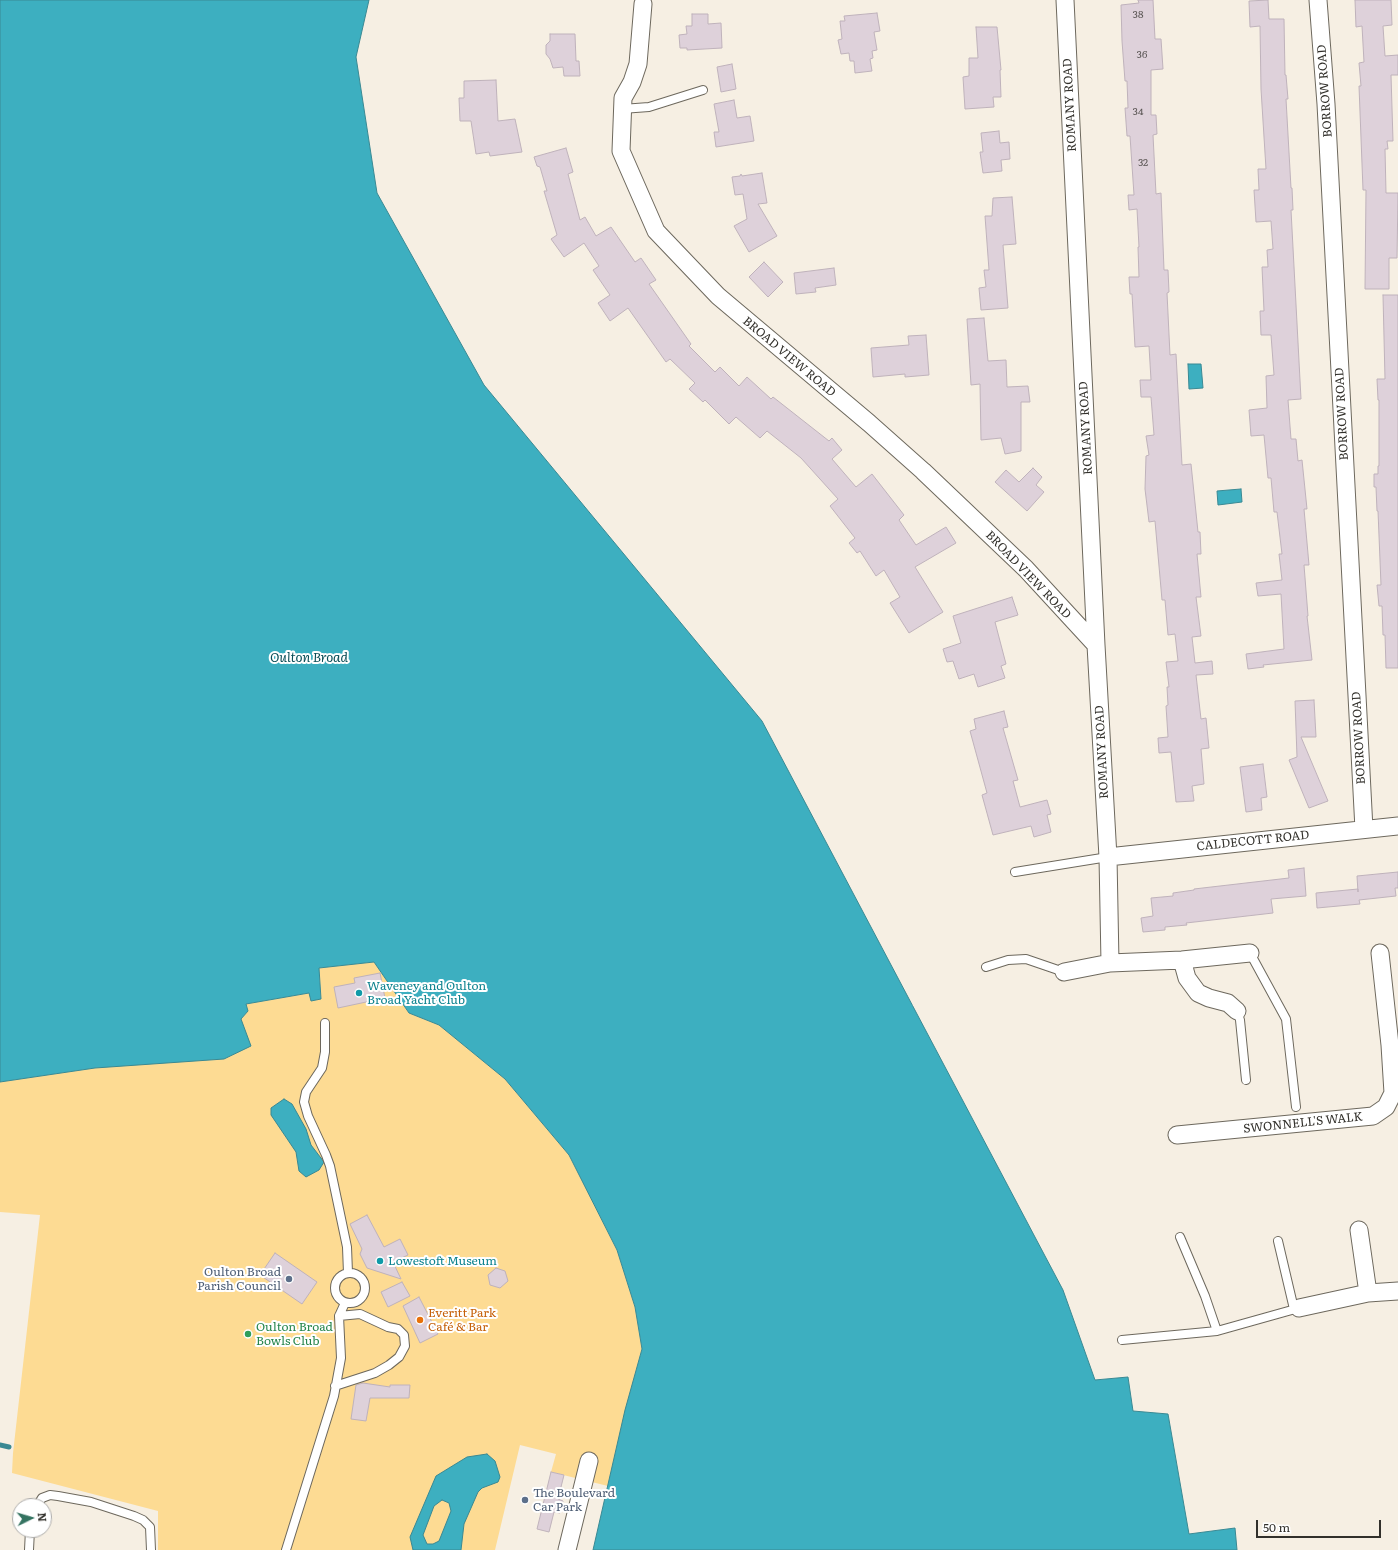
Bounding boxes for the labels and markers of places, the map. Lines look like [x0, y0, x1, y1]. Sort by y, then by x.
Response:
place label: Waveney and Oulton Broad Yacht Club [367, 979, 486, 1007]
marker: Waveney and Oulton Broad Yacht Club [354, 988, 364, 998]
place label: Lowestoft Museum [388, 1254, 497, 1268]
marker: Lowestoft Museum [375, 1256, 385, 1266]
place label: Oulton Broad Parish Council [197, 1265, 281, 1293]
marker: Oulton Broad Parish Council [284, 1274, 294, 1284]
place label: Everitt Park Café & Bar [428, 1306, 496, 1334]
marker: Everitt Park Café & Bar [415, 1315, 425, 1325]
place label: Oulton Broad Bowls Club [256, 1320, 333, 1348]
marker: Oulton Broad Bowls Club [243, 1329, 253, 1339]
place label: The Boulevard Car Park [533, 1486, 615, 1514]
marker: The Boulevard Car Park [520, 1495, 530, 1505]

